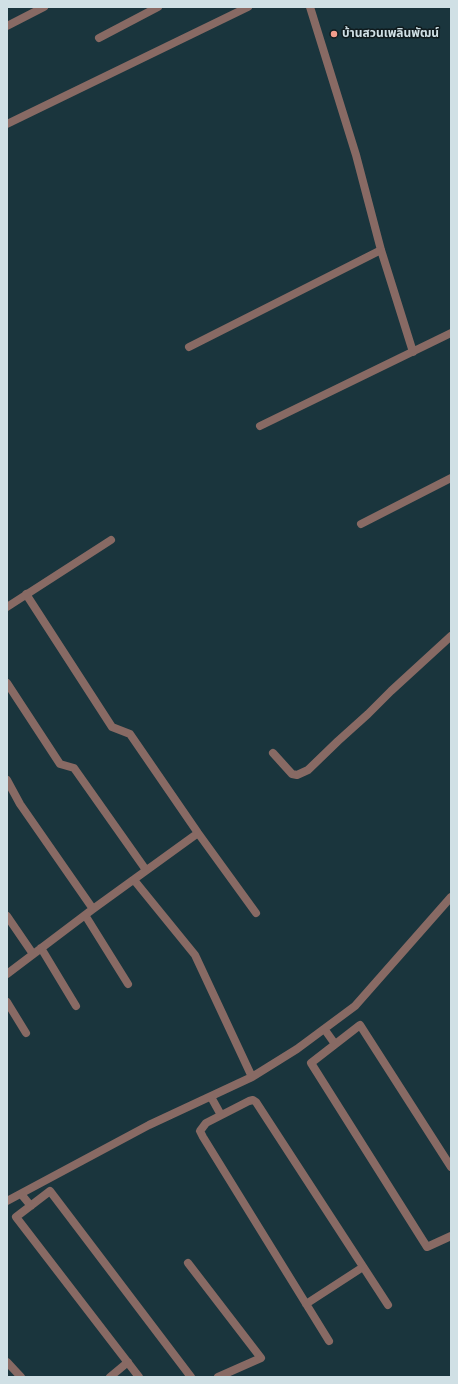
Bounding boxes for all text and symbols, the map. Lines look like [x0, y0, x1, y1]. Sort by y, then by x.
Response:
place label: บ้านสวนเพลินพัฒน์ [342, 27, 439, 41]
marker: บ้านสวนเพลินพัฒน์ [329, 29, 339, 39]

